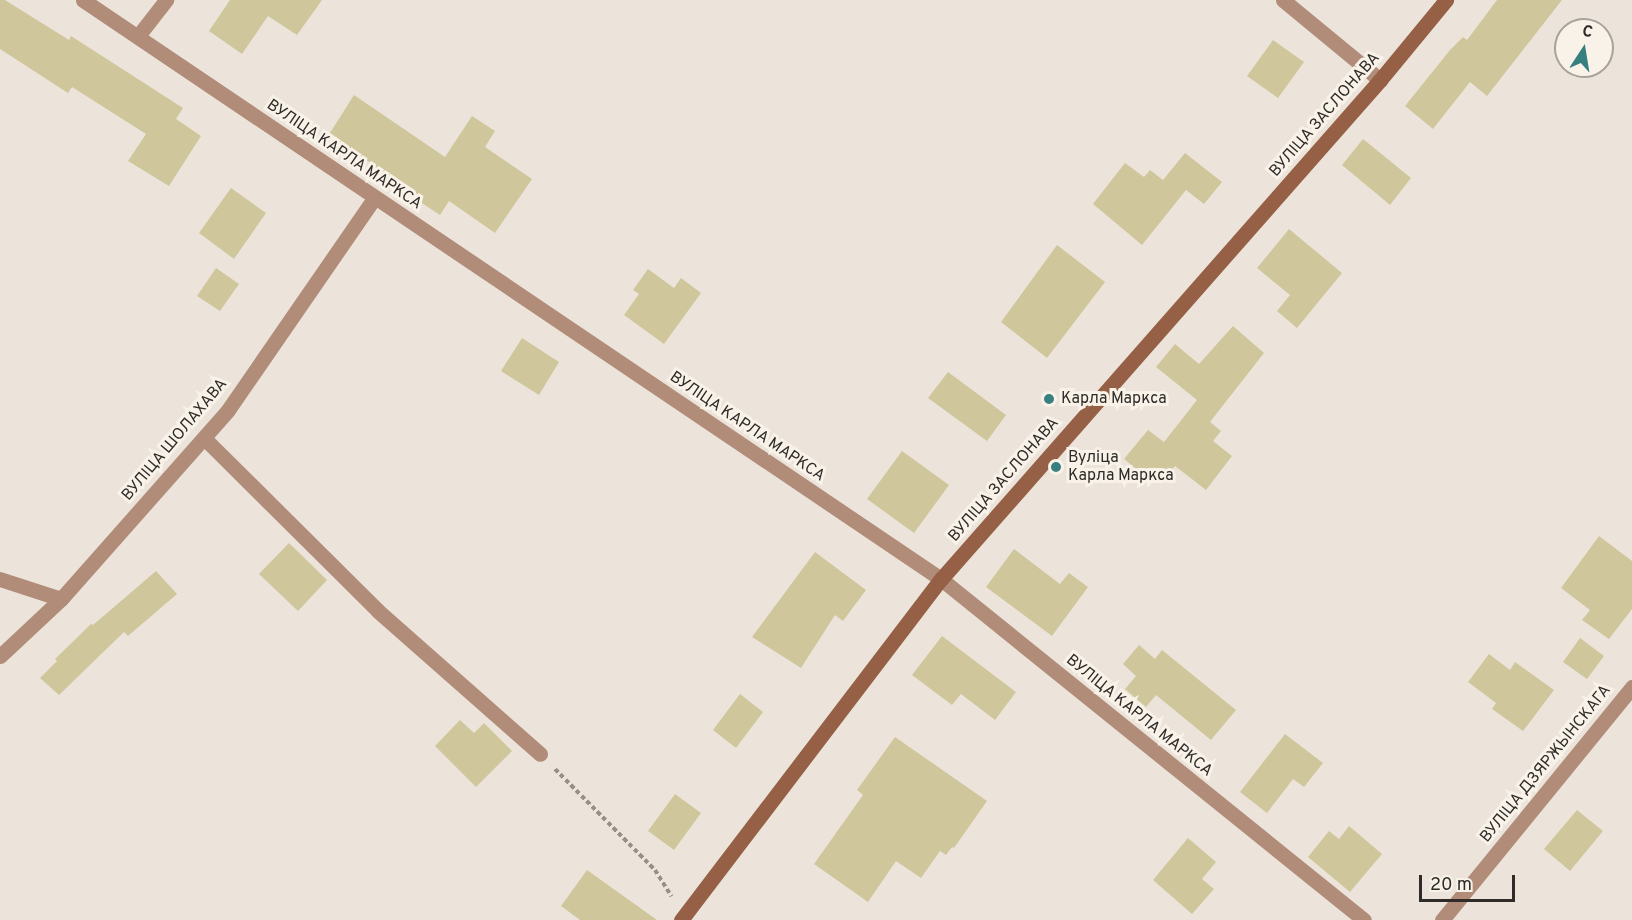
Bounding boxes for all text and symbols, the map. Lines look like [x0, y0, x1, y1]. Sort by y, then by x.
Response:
north arrow [1554, 18, 1614, 78]
text: С [1580, 22, 1594, 43]
street label: ВУЛІЦА ЗАСЛОНАВА [1266, 49, 1384, 181]
street label: ВУЛІЦА КАРЛА МАРКСА [262, 95, 426, 215]
street label: ВУЛІЦА КАРЛА МАРКСА [665, 367, 829, 487]
street label: ВУЛІЦА ШОЛАХАВА [118, 375, 232, 505]
place label: Карла Маркса [1061, 389, 1167, 409]
marker: Карла Маркса [1042, 392, 1056, 406]
street label: ВУЛІЦА ЗАСЛОНАВА [945, 414, 1063, 546]
place label: Вуліца Карла Маркса [1068, 448, 1174, 486]
marker: Вуліца Карла Маркса [1049, 460, 1063, 474]
street label: ВУЛІЦА КАРЛА МАРКСА [1061, 651, 1217, 781]
street label: ВУЛІЦА ДЗЯРЖЫНСКАГА [1476, 681, 1616, 847]
scale bar [1422, 863, 1518, 901]
text: 20 m [1430, 874, 1472, 897]

